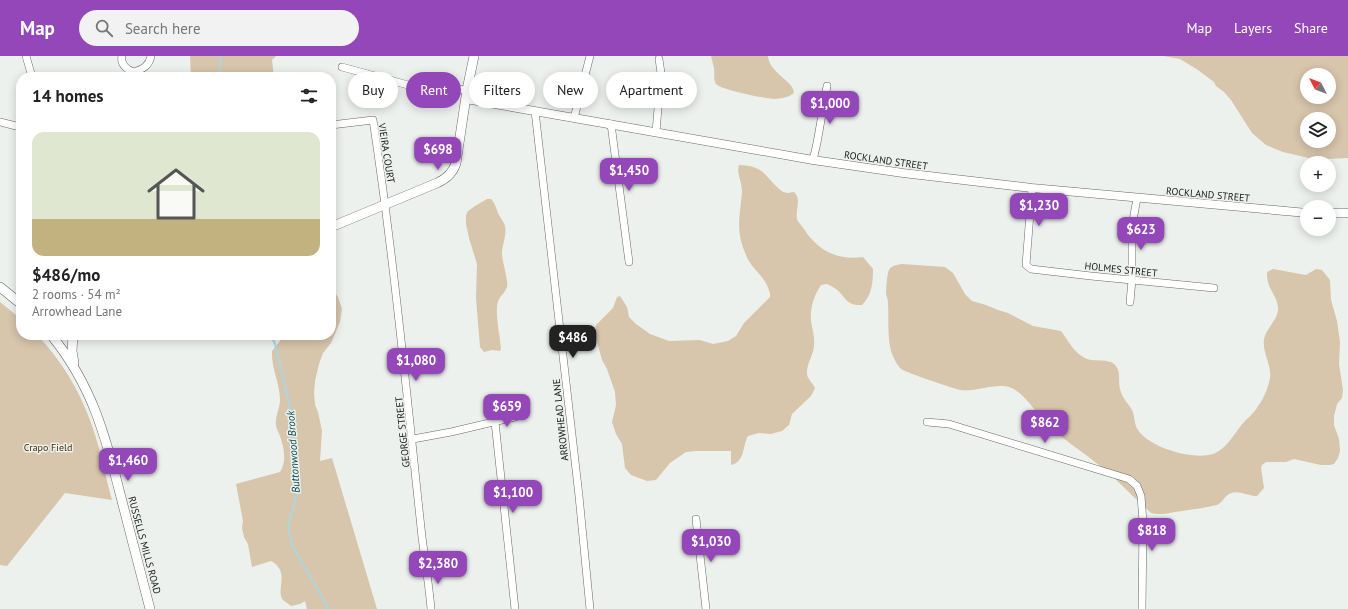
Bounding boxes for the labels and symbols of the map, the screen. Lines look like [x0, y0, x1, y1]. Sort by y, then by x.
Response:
north arrow [1300, 68, 1336, 104]
pin: $1,000 [797, 91, 863, 125]
street label: VIEIRA COURT [375, 121, 398, 184]
pin: $698 [414, 137, 462, 171]
street label: ROCKLAND STREET [843, 148, 929, 173]
pin: $1,450 [596, 158, 662, 192]
street label: ROCKLAND STREET [1165, 184, 1251, 205]
pin: $1,230 [1006, 193, 1072, 227]
pin: $623 [1117, 217, 1165, 251]
street label: HOLMES STREET [1084, 259, 1158, 280]
pin: $486 [549, 325, 597, 359]
pin: $1,080 [383, 348, 449, 382]
street label: ARROWHEAD LANE [550, 378, 571, 462]
pin: $659 [483, 394, 531, 428]
street label: GEORGE STREET [392, 395, 413, 468]
water label: Buttonwood Brook [283, 409, 303, 494]
pin: $862 [1021, 410, 1069, 444]
park label: Crapo Field [24, 441, 72, 454]
pin: $1,460 [95, 448, 161, 482]
pin: $1,100 [480, 480, 546, 514]
street label: RUSSELLS MILLS ROAD [125, 495, 164, 595]
pin: $818 [1128, 518, 1176, 552]
pin: $1,030 [678, 529, 744, 563]
pin: $2,380 [405, 551, 471, 585]

